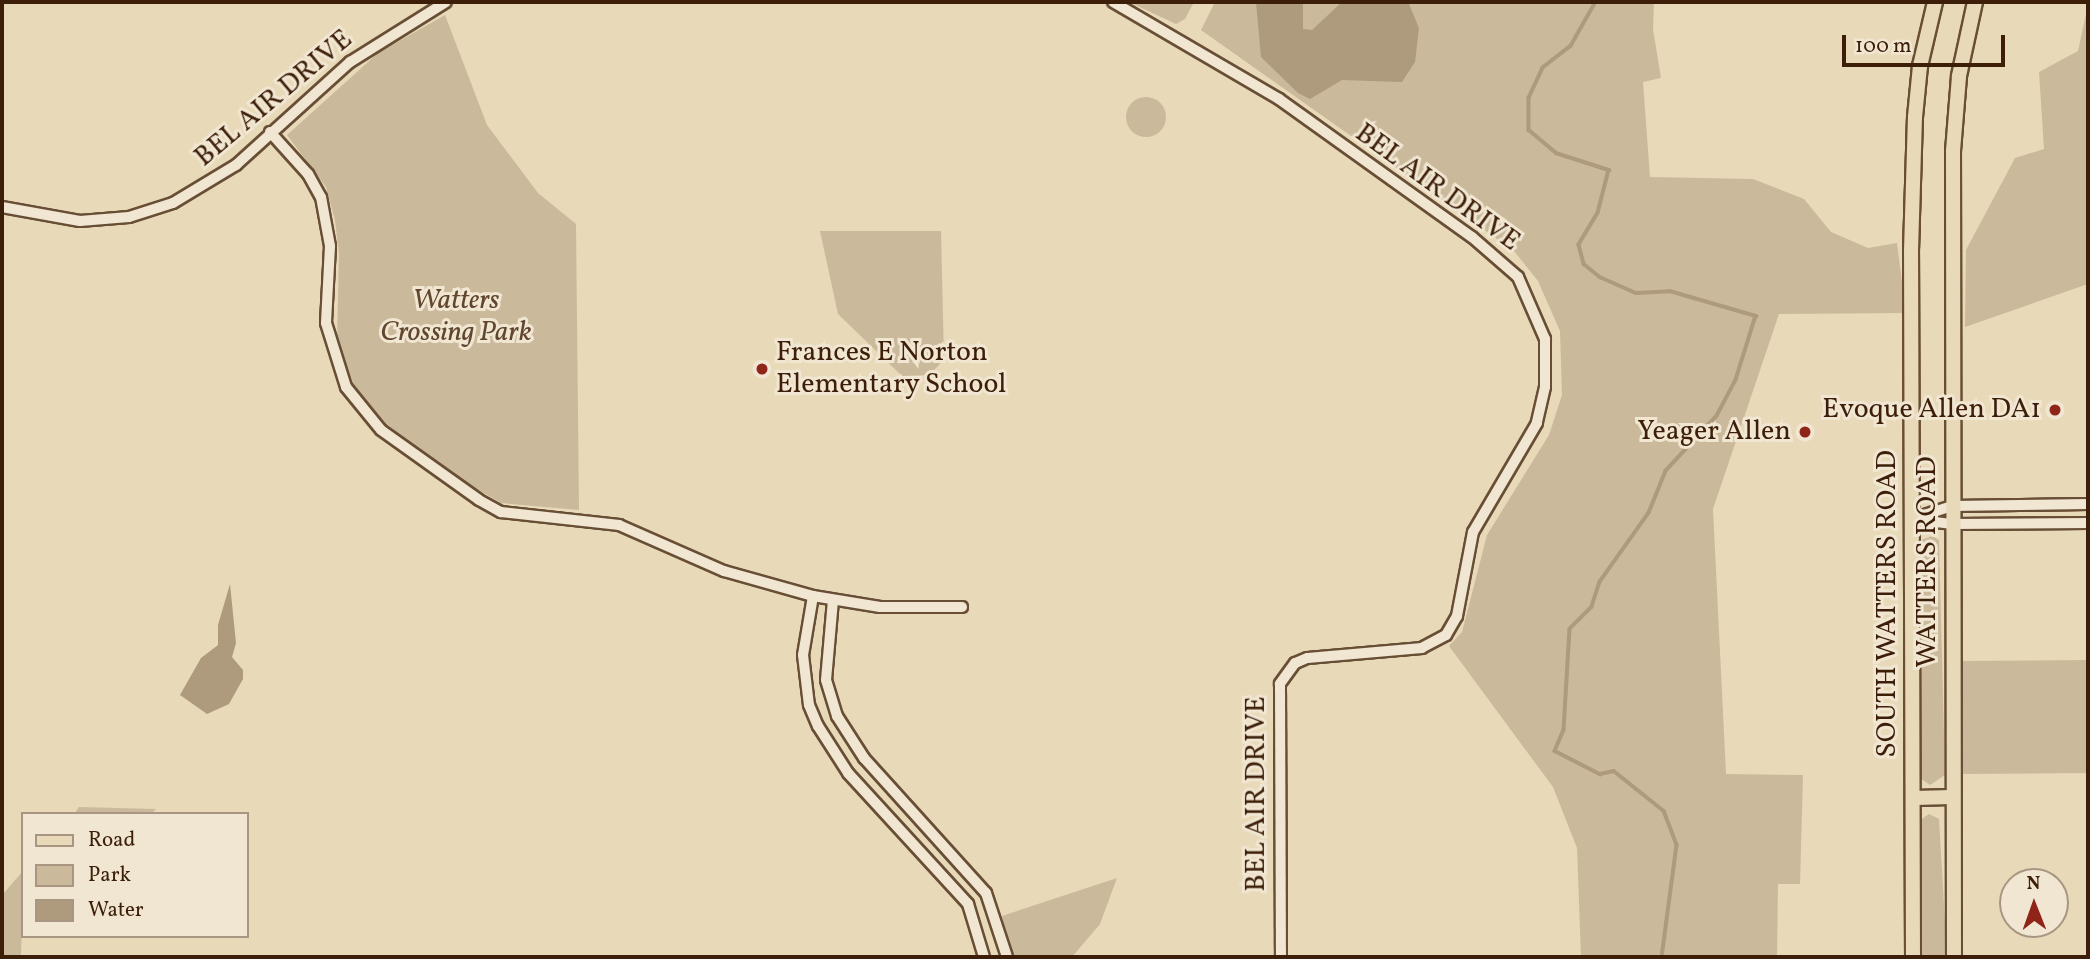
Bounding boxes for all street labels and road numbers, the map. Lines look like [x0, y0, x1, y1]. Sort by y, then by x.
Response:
street label: BEL AIR DRIVE [188, 23, 360, 175]
street label: BEL AIR DRIVE [1348, 117, 1526, 259]
street label: SOUTH WATTERS ROAD [1871, 450, 1905, 758]
street label: WATTERS ROAD [1911, 456, 1945, 668]
street label: BEL AIR DRIVE [1240, 696, 1274, 892]

